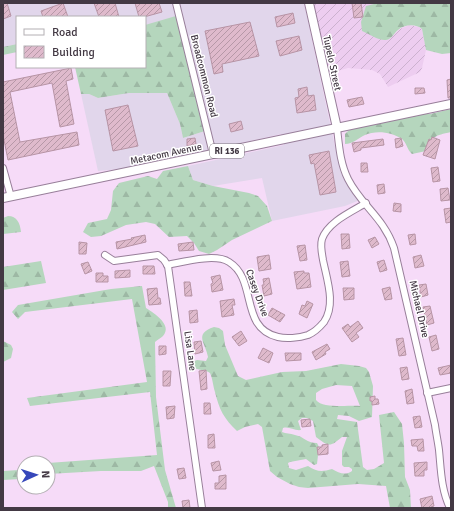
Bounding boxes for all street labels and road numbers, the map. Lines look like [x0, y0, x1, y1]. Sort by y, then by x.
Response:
street label: Broadcommon Road [188, 33, 220, 119]
street label: Tupelo Street [320, 34, 344, 92]
street label: Metacom Avenue [129, 141, 203, 167]
road number: RI 136 [210, 144, 244, 158]
street label: Casey Drive [243, 268, 271, 318]
street label: Michael Drive [407, 279, 431, 339]
street label: Lisa Lane [181, 330, 199, 372]

